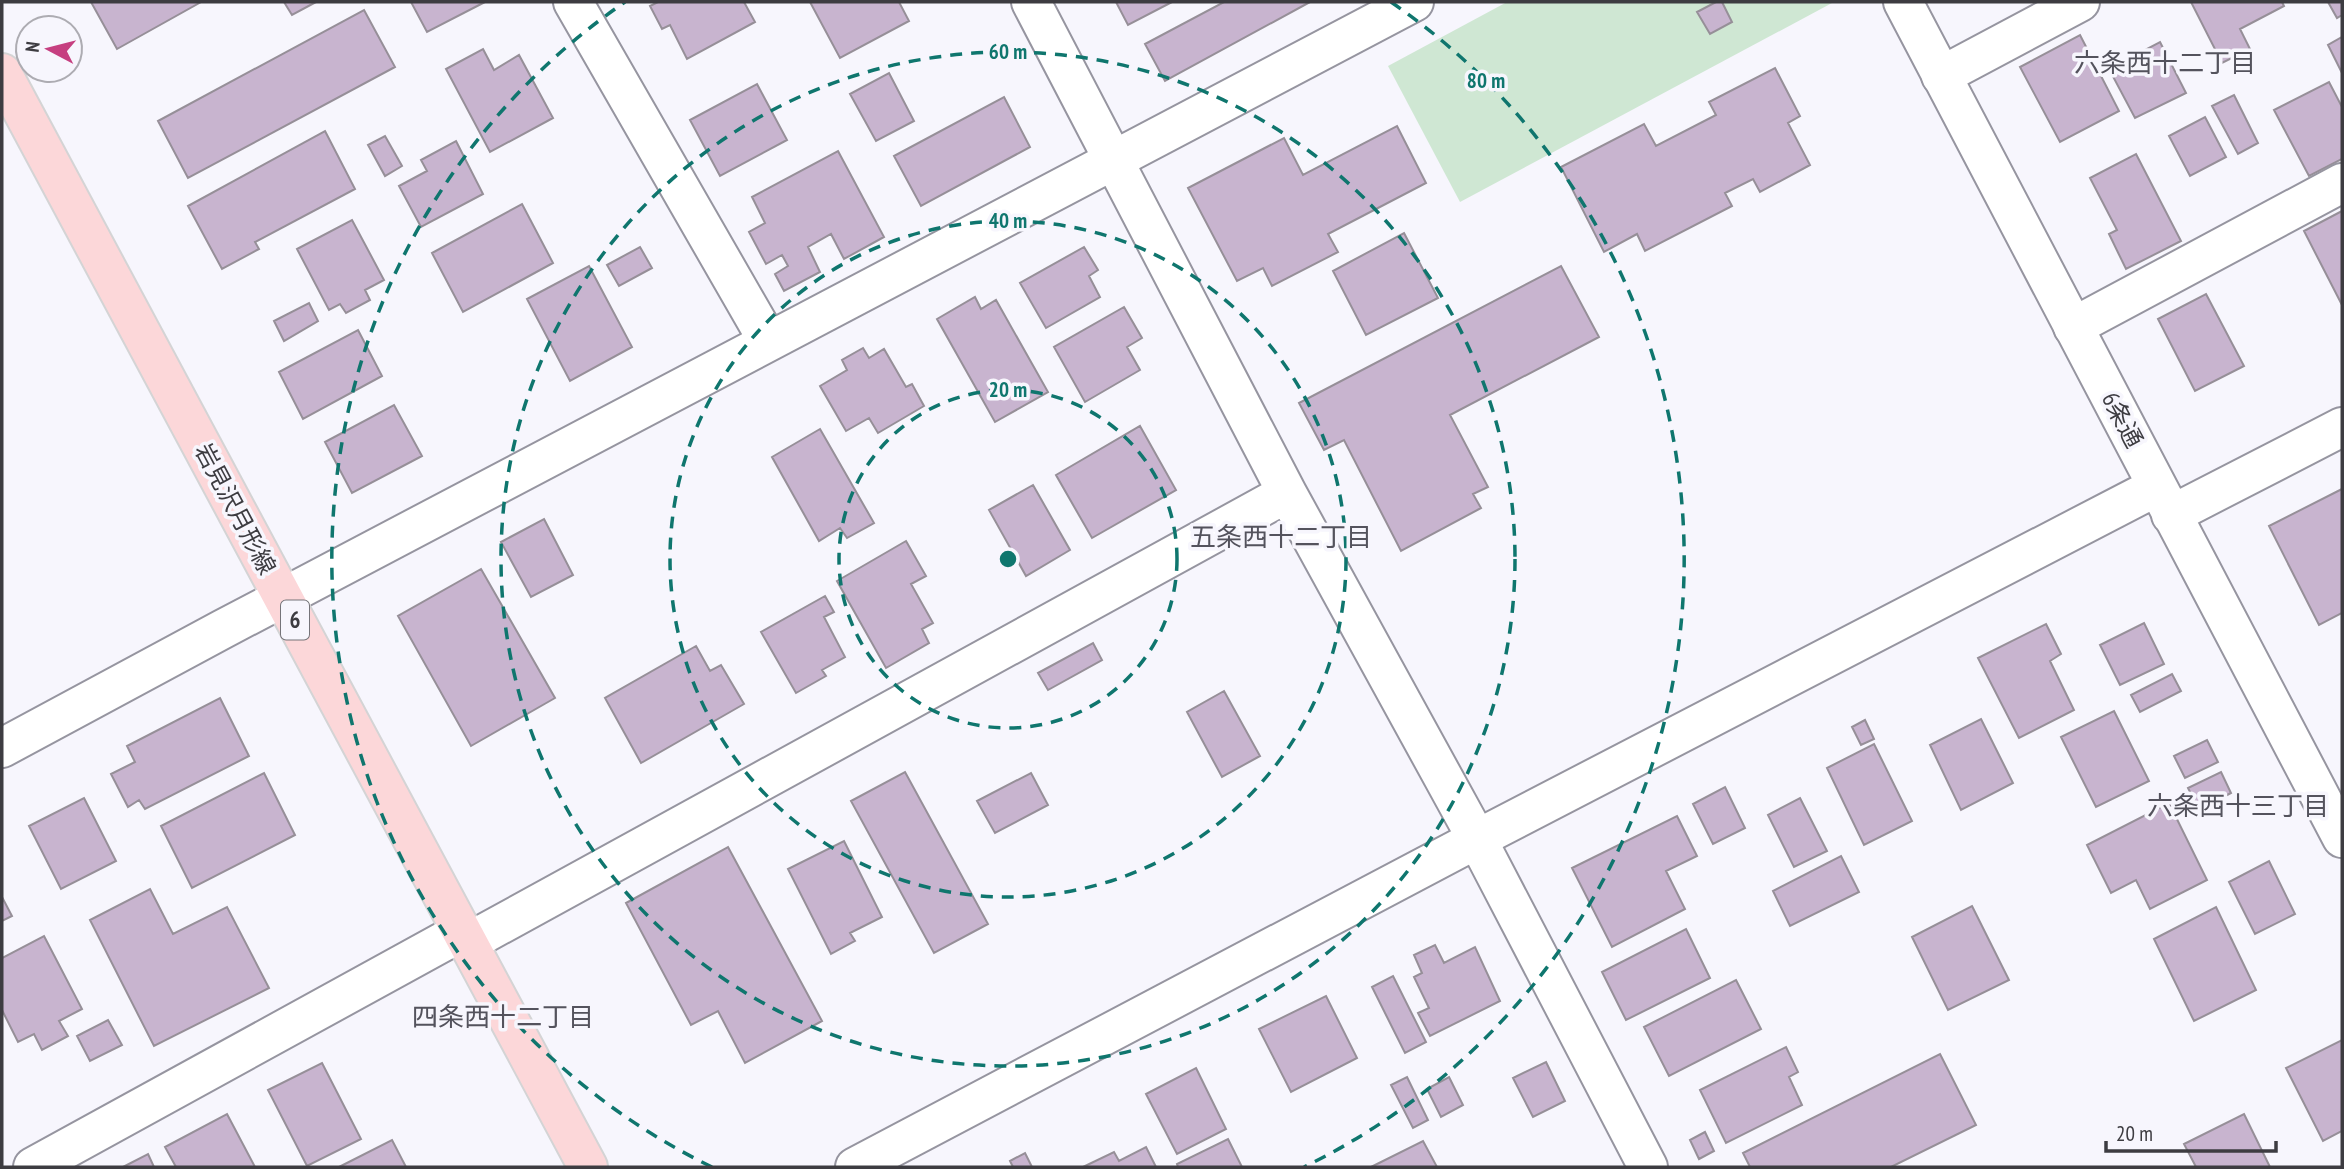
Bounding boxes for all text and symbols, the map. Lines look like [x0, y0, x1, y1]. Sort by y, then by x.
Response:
north arrow [14, 14, 84, 84]
text: 60 m [989, 38, 1027, 65]
text: N [20, 40, 45, 53]
district label: 六条西十二丁目 [2074, 46, 2256, 79]
text: 80 m [1467, 67, 1505, 94]
text: 40 m [989, 207, 1027, 234]
text: 20 m [989, 376, 1027, 403]
street label: 6条通 [2095, 387, 2150, 453]
street label: 岩見沢月形線 [188, 438, 283, 580]
district label: 五条西十二丁目 [1190, 520, 1372, 553]
centre of rings [996, 547, 1020, 571]
road number: 6 [281, 600, 309, 640]
district label: 六条西十三丁目 [2147, 789, 2329, 822]
district label: 四条西十二丁目 [412, 1000, 594, 1033]
scale bar [2106, 1110, 2276, 1154]
text: 20 m [2116, 1120, 2153, 1147]

